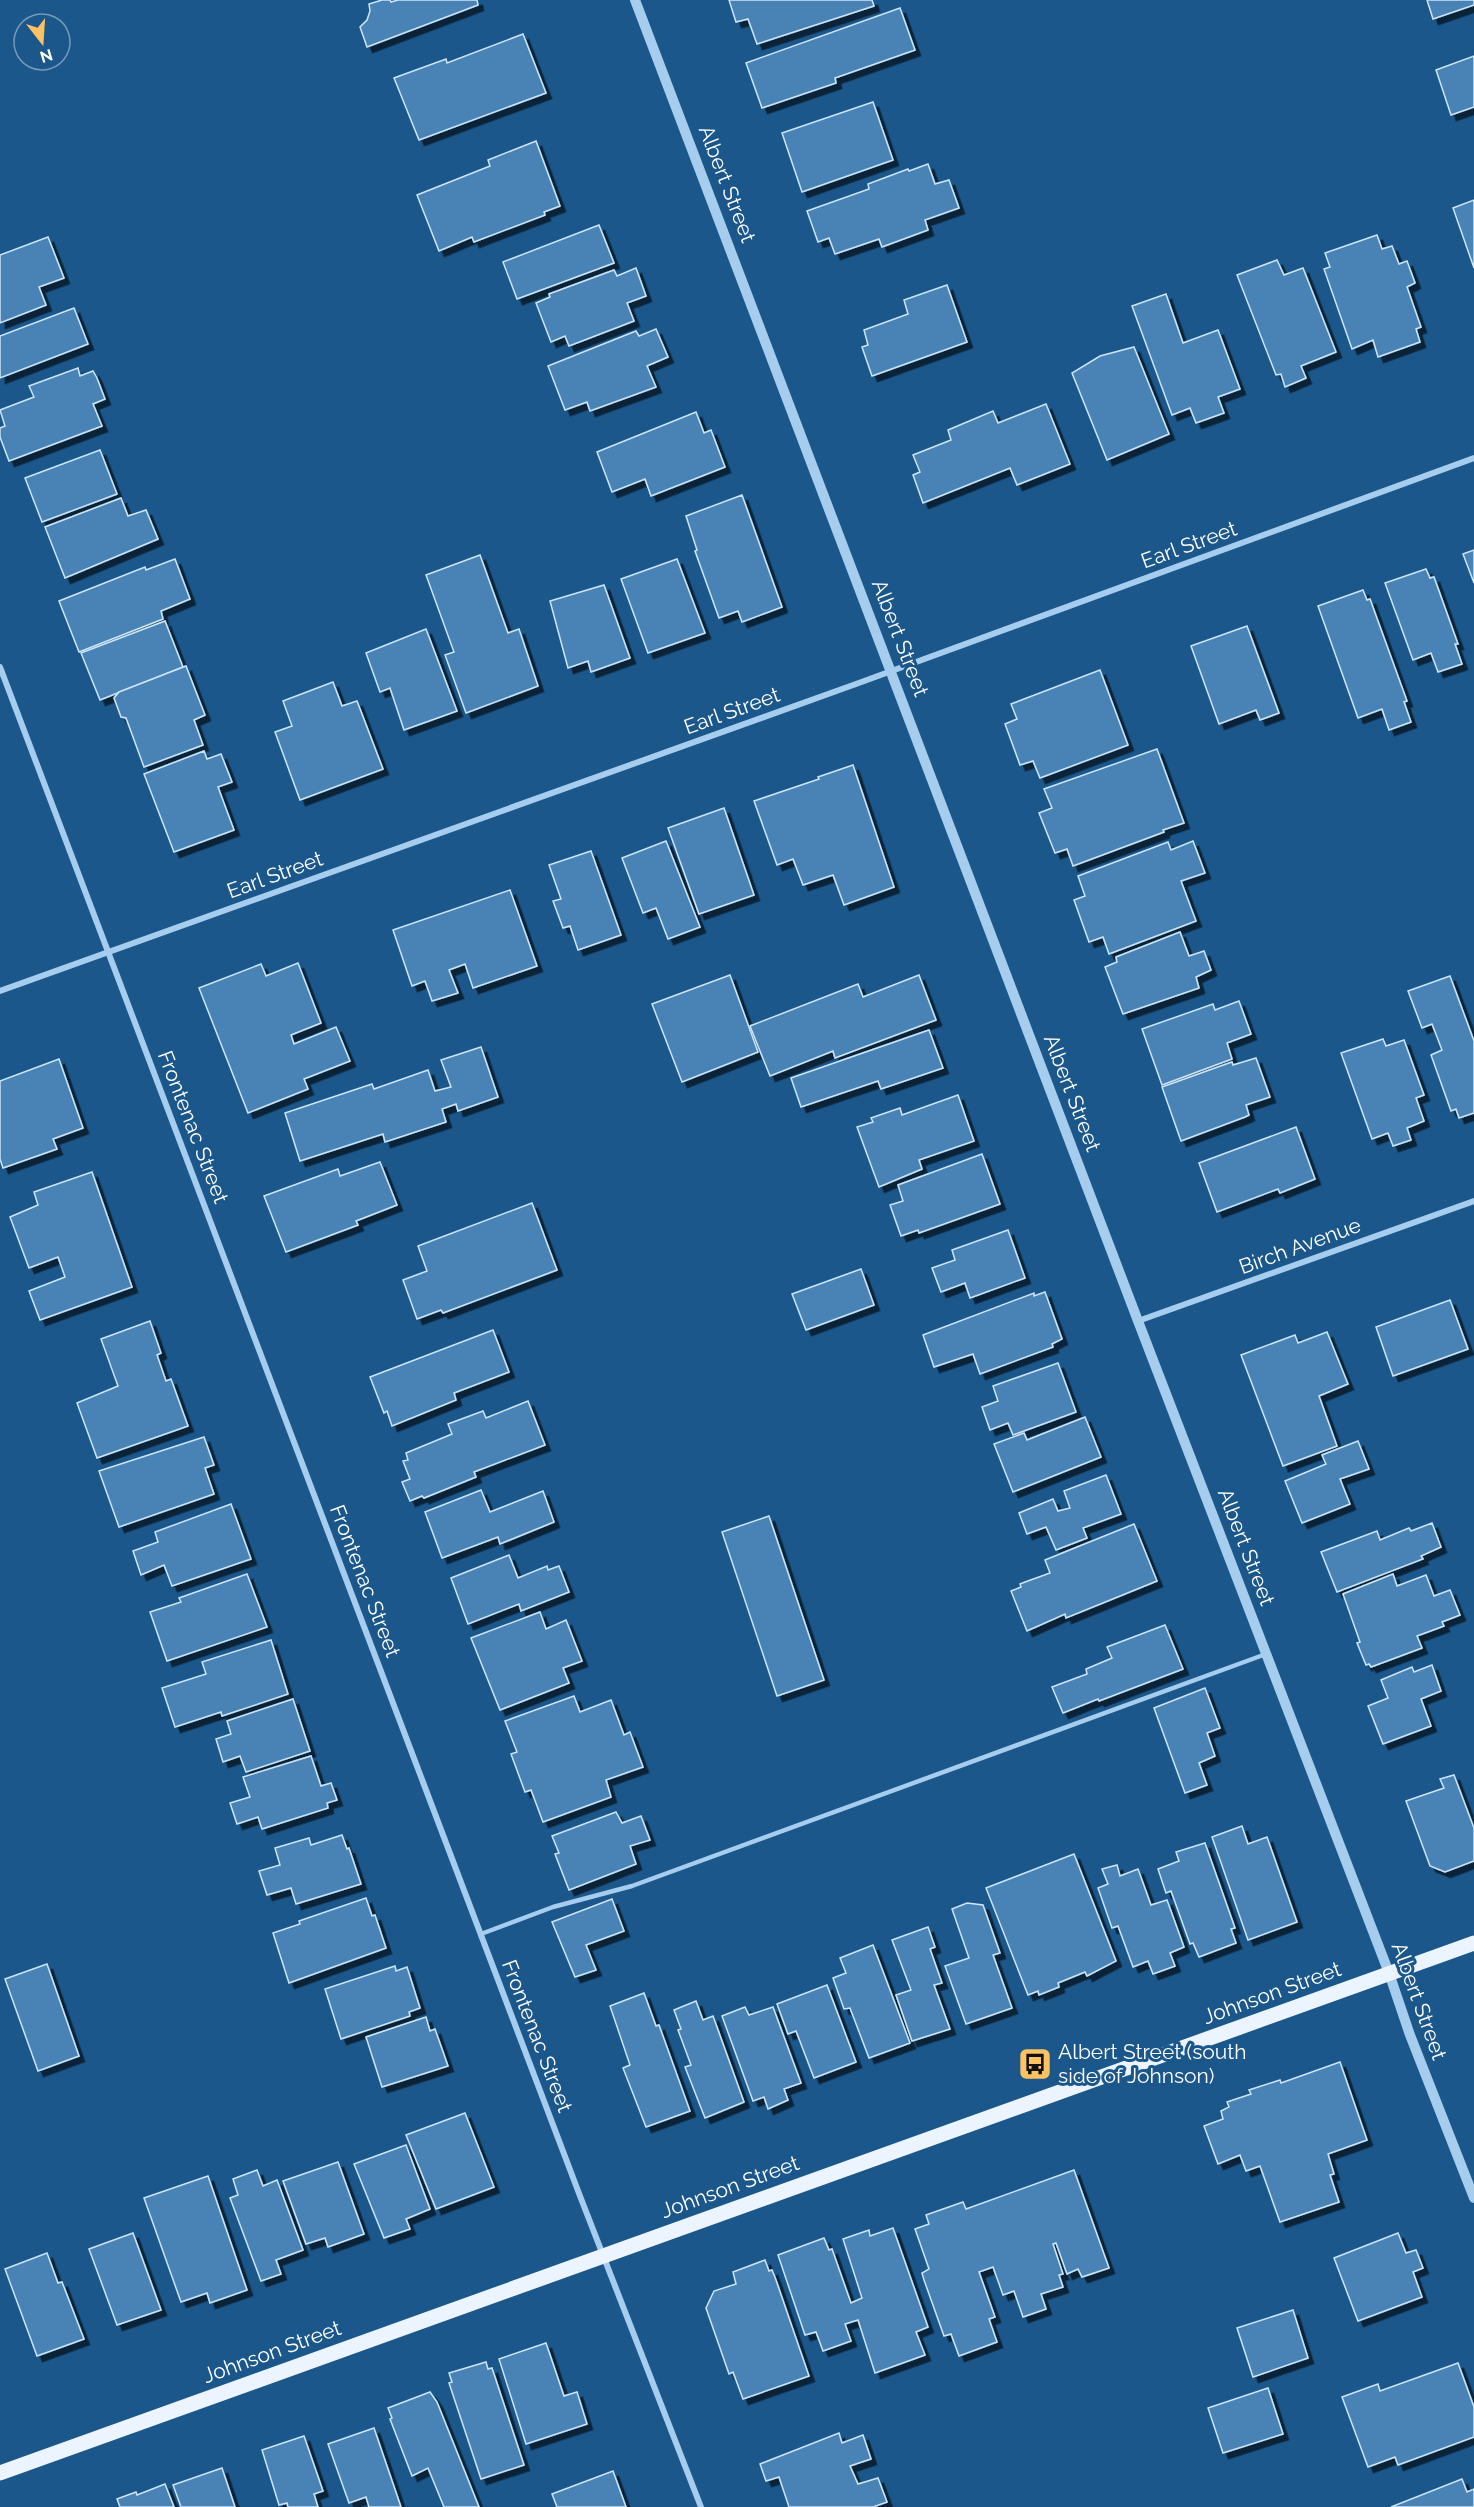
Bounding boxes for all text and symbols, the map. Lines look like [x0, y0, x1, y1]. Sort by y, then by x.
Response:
north arrow [12, 12, 72, 72]
text: N [38, 45, 55, 67]
street label: Albert Street [694, 122, 761, 246]
street label: Earl Street [1137, 516, 1240, 573]
street label: Albert Street [867, 576, 934, 700]
street label: Earl Street [680, 682, 783, 739]
street label: Earl Street [223, 846, 326, 903]
street label: Albert Street [1039, 1031, 1106, 1155]
street label: Frontenac Street [153, 1047, 234, 1207]
street label: Birch Avenue [1236, 1212, 1364, 1279]
street label: Albert Street [1213, 1485, 1280, 1609]
street label: Frontenac Street [325, 1501, 406, 1661]
street label: Albert Street [1387, 1939, 1452, 2063]
street label: Frontenac Street [497, 1956, 578, 2116]
street label: Johnson Street [1199, 1956, 1344, 2029]
place label: Albert Street (south side of Johnson) [1058, 2039, 1247, 2088]
bus stop icon: Albert Street (south side of Johnson) [1017, 2046, 1053, 2082]
street label: Johnson Street [657, 2150, 802, 2223]
street label: Johnson Street [199, 2315, 344, 2388]

